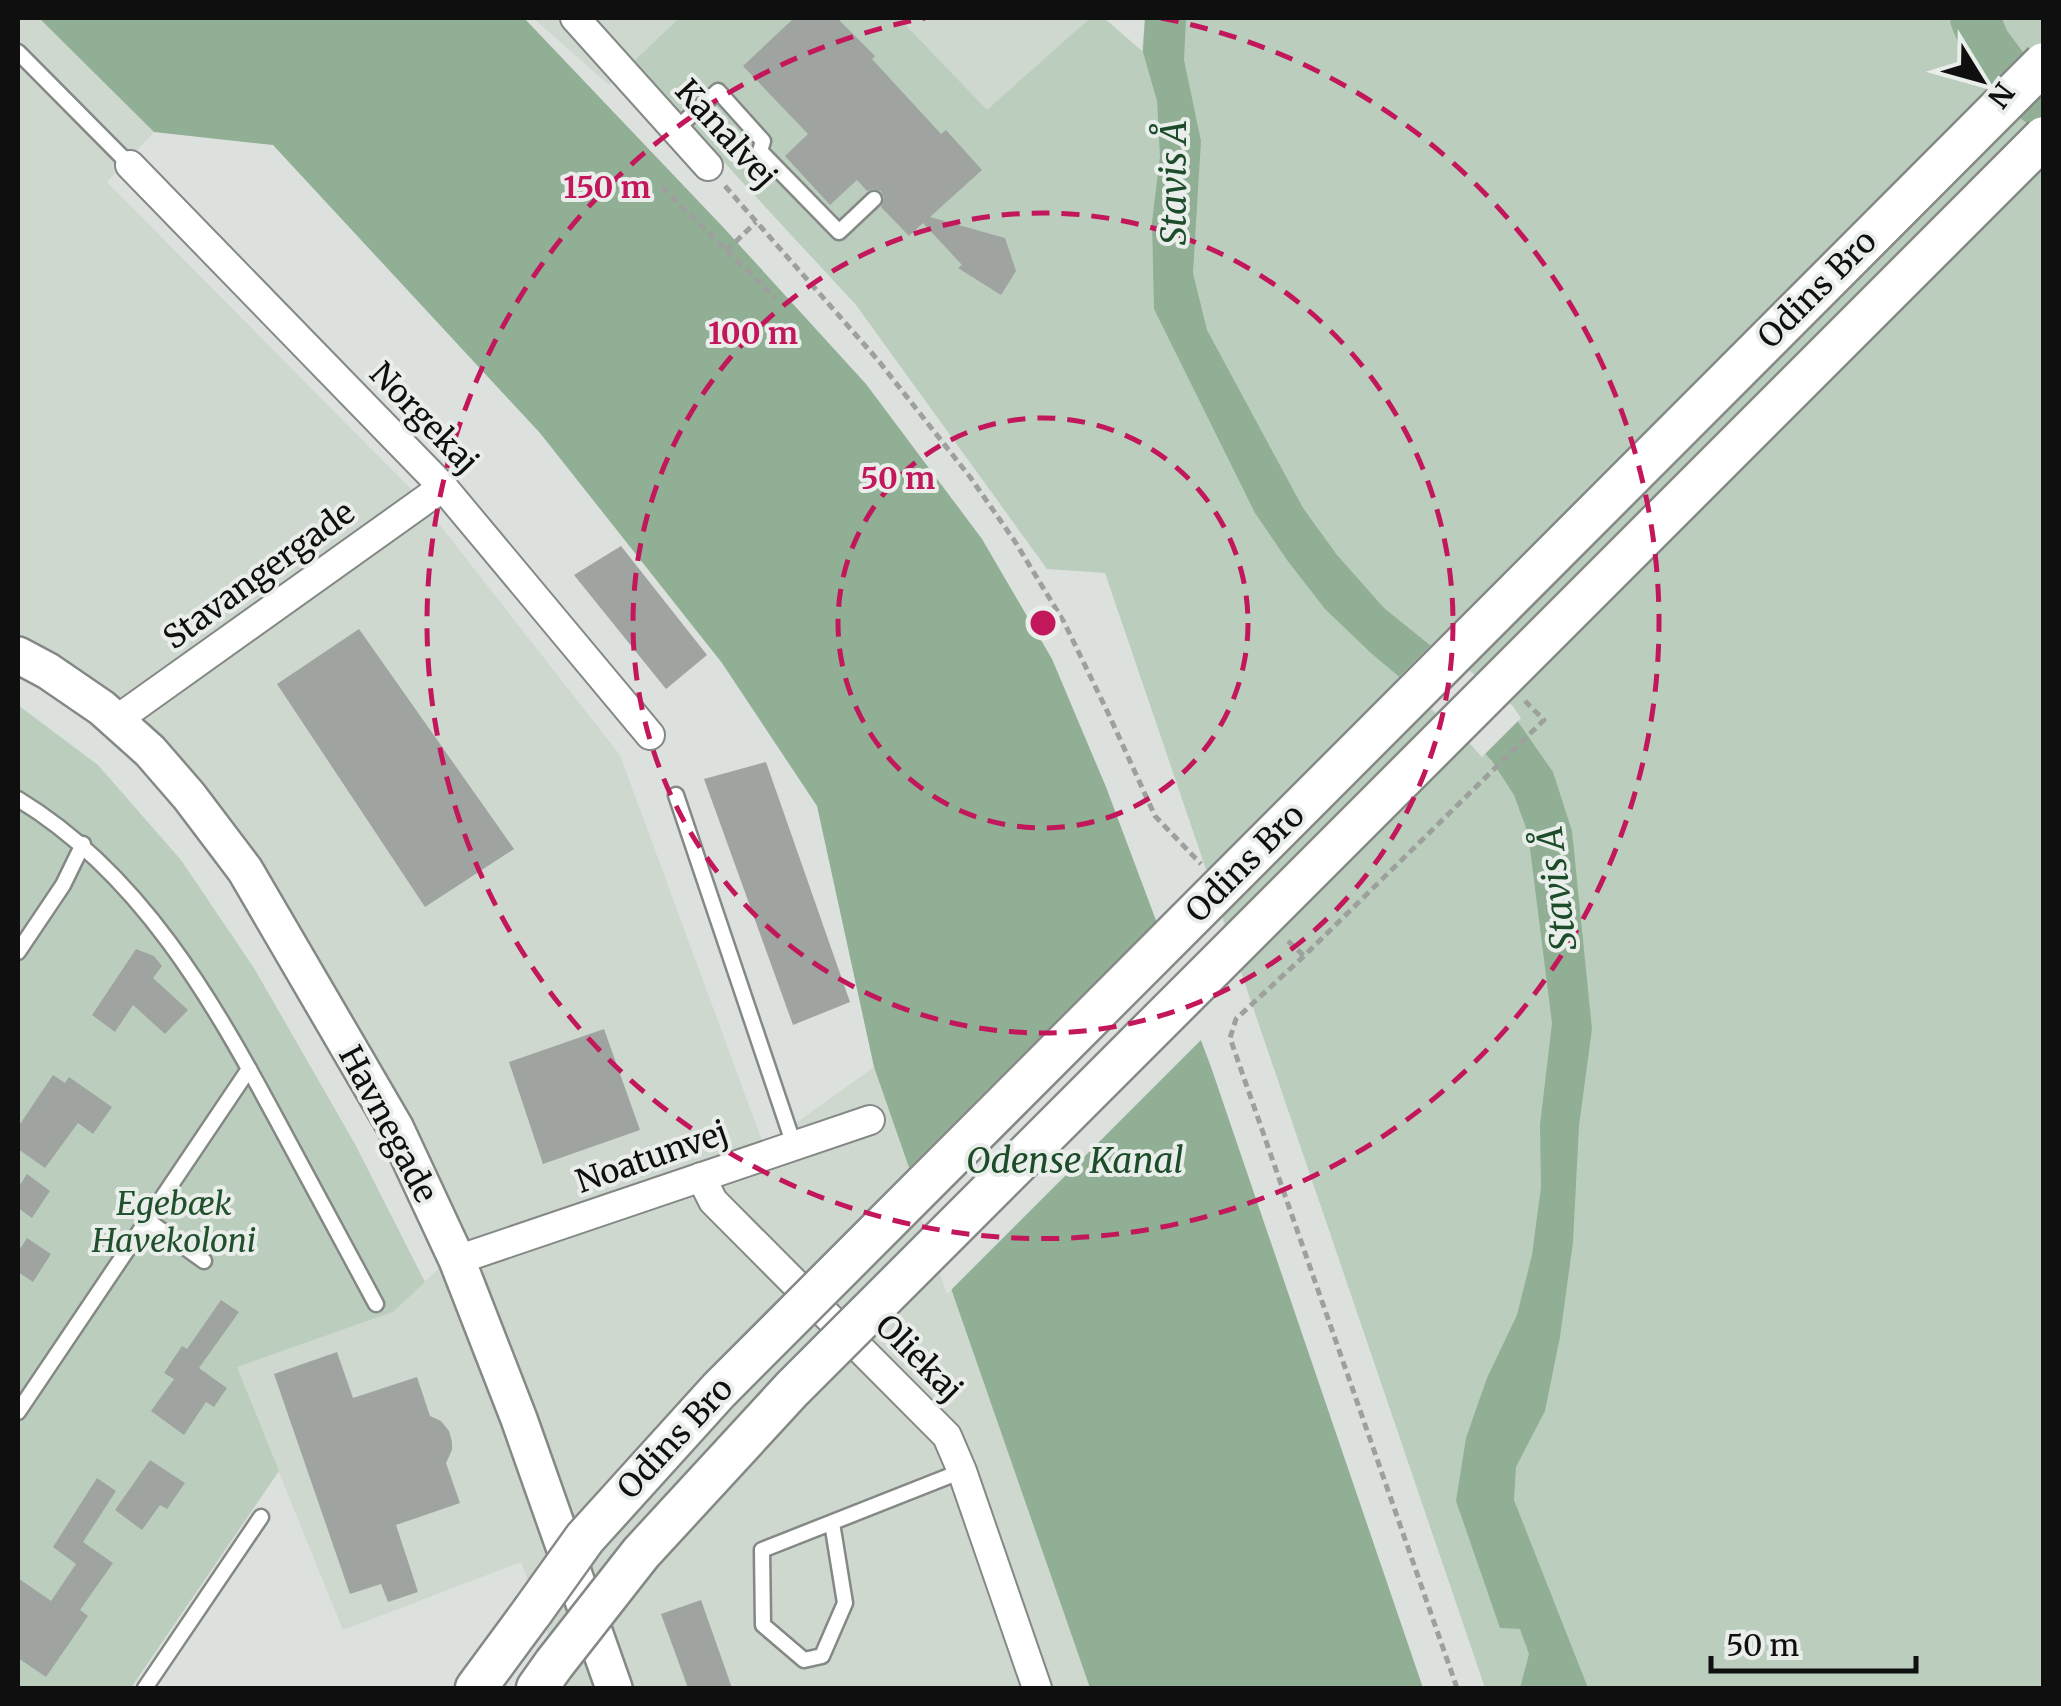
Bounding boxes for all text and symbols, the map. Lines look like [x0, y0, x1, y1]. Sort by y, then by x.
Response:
north arrow [1931, 30, 2031, 130]
street label: Kanalvej [667, 71, 785, 197]
text: N [1980, 75, 2022, 115]
water label: Stavis Å [1149, 121, 1196, 245]
text: 150 m [563, 168, 651, 206]
street label: Odins Bro [1749, 221, 1885, 357]
text: 100 m [708, 314, 798, 352]
street label: Norgekaj [361, 354, 487, 482]
text: 50 m [861, 459, 935, 497]
street label: Stavangergade [156, 492, 362, 658]
centre of rings [1025, 605, 1061, 641]
street label: Odins Bro [1177, 795, 1313, 931]
water label: Stavis Å [1525, 825, 1586, 954]
street label: Havnegade [330, 1039, 446, 1209]
street label: Noatunvej [571, 1112, 733, 1202]
water label: Odense Kanal [966, 1139, 1184, 1183]
park label: Egebæk Havekoloni [91, 1184, 256, 1261]
street label: Oliekaj [867, 1306, 971, 1410]
street label: Odins Bro [609, 1369, 741, 1507]
scale bar [1711, 1611, 1916, 1673]
text: 50 m [1726, 1626, 1799, 1664]

